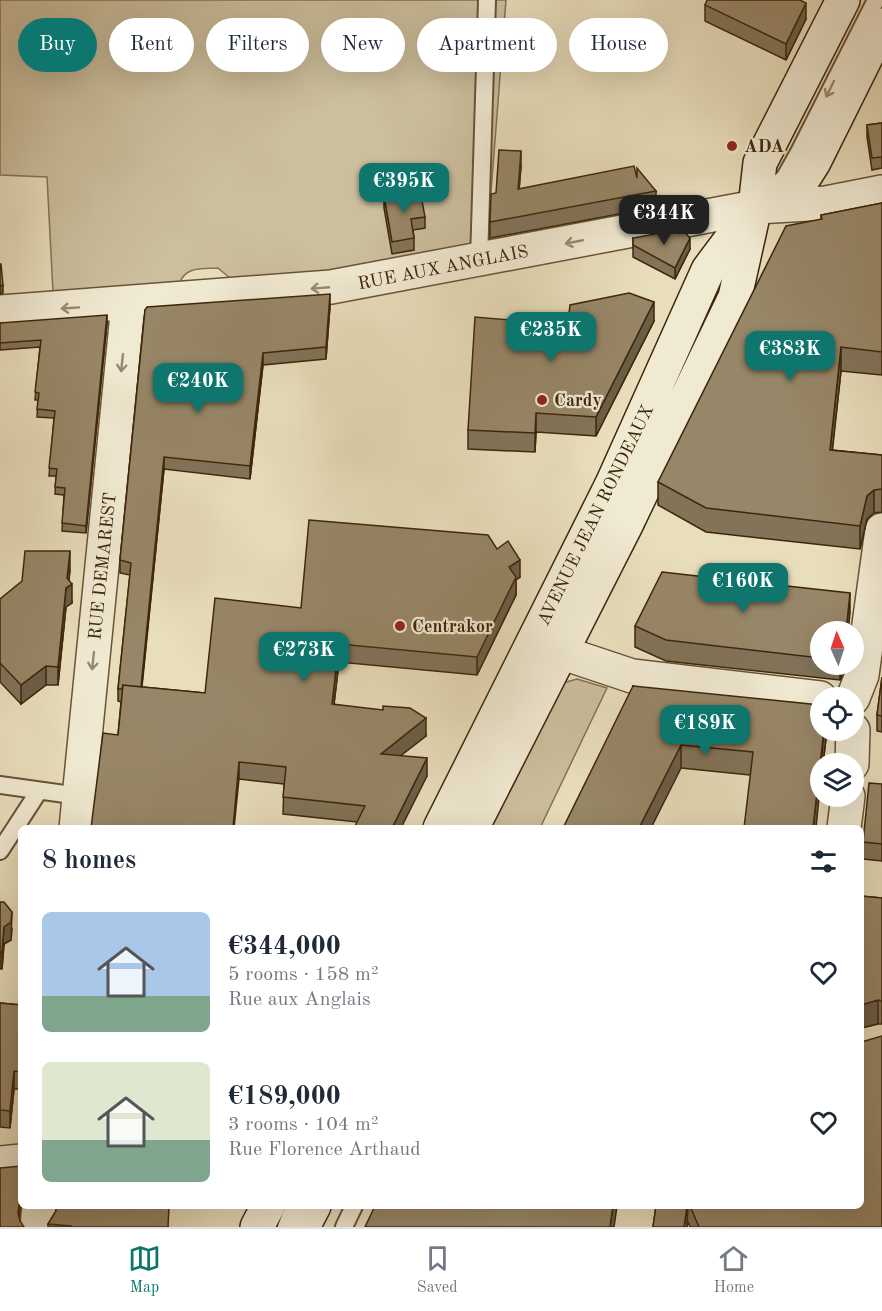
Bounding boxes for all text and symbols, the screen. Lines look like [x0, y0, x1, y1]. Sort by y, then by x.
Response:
chip: Buy [18, 18, 97, 72]
chip: Rent [109, 18, 194, 72]
chip: Filters [206, 18, 309, 72]
chip: New [321, 18, 405, 72]
chip: Apartment [417, 18, 557, 72]
chip: House [569, 18, 668, 72]
one-way arrow [824, 80, 835, 98]
place label: ADA [744, 138, 785, 156]
marker: ADA [725, 139, 739, 153]
pin: €395K [362, 163, 446, 214]
text: €395K [373, 172, 435, 192]
pin: €344K [622, 195, 706, 246]
text: €344K [633, 204, 695, 224]
one-way arrow [564, 237, 584, 248]
street label: RUE AUX ANGLAIS [356, 243, 530, 293]
one-way arrow [310, 283, 330, 294]
one-way arrow [60, 303, 80, 314]
pin: €235K [509, 312, 593, 363]
text: €235K [520, 321, 582, 341]
pin: €383K [748, 331, 832, 382]
text: €383K [759, 340, 821, 360]
one-way arrow [116, 352, 127, 372]
pin: €240K [156, 363, 240, 414]
text: €240K [167, 372, 229, 392]
place label: Cardy [554, 392, 602, 410]
marker: Cardy [535, 393, 549, 407]
street label: AVENUE JEAN RONDEAUX [535, 402, 657, 629]
street label: RUE DEMAREST [86, 491, 120, 641]
pin: €160K [701, 563, 785, 614]
text: €160K [712, 572, 774, 592]
place label: Centrakor [412, 618, 493, 636]
marker: Centrakor [393, 619, 407, 633]
north arrow [810, 621, 864, 675]
map controls [810, 621, 864, 807]
pin: €273K [262, 632, 346, 683]
text: €273K [273, 641, 335, 661]
one-way arrow [87, 651, 98, 671]
button: locate [810, 687, 864, 741]
pin: €189K [663, 705, 747, 756]
text: €189K [674, 714, 736, 734]
button: layers [810, 753, 864, 807]
icon: filters [807, 845, 840, 878]
text: 8 homes [42, 848, 136, 874]
text: €344,000 [228, 934, 341, 960]
icon: home [90, 936, 162, 1008]
icon: heart [807, 956, 840, 989]
text: 5 rooms · 158 m² [228, 965, 378, 985]
text: Rue aux Anglais [228, 990, 371, 1010]
text: €189,000 [228, 1084, 341, 1110]
icon: home [90, 1086, 162, 1158]
icon: heart [807, 1106, 840, 1139]
text: 3 rooms · 104 m² [228, 1115, 378, 1135]
text: Rue Florence Arthaud [228, 1140, 421, 1160]
tab: Map [128, 1242, 161, 1298]
tab: Saved [417, 1242, 458, 1298]
tab: Home [713, 1242, 754, 1298]

